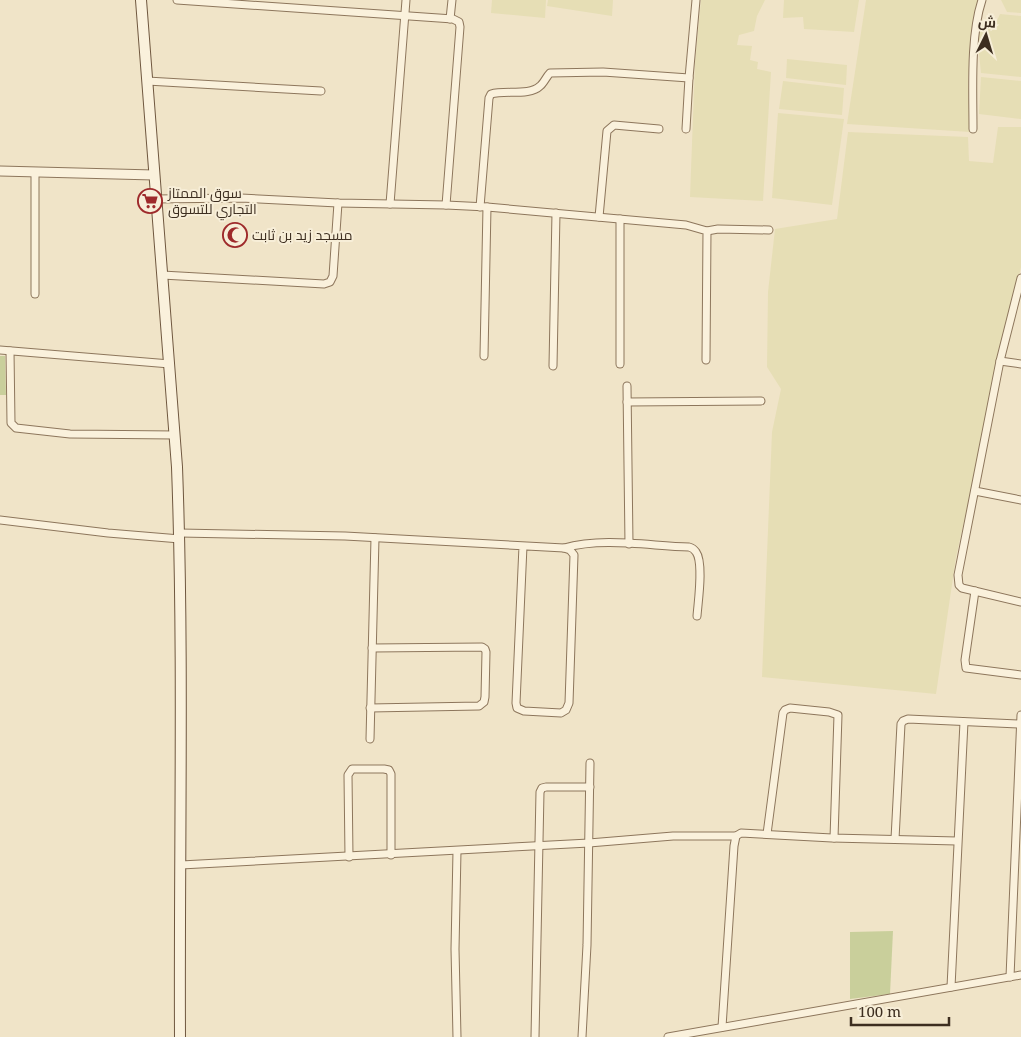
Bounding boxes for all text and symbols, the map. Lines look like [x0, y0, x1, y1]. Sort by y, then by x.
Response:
north arrow [961, 10, 1011, 60]
text: ش [977, 11, 997, 32]
place label: سوق الممتاز التجاري للتسوق [167, 183, 257, 221]
supermarket icon: سوق الممتاز التجاري للتسوق [137, 188, 163, 214]
mosque icon: مسجد زيد بن ثابت [222, 222, 248, 248]
place label: مسجد زيد بن ثابت [252, 225, 352, 244]
scale bar [851, 994, 948, 1026]
text: 100 m [858, 1001, 901, 1021]

